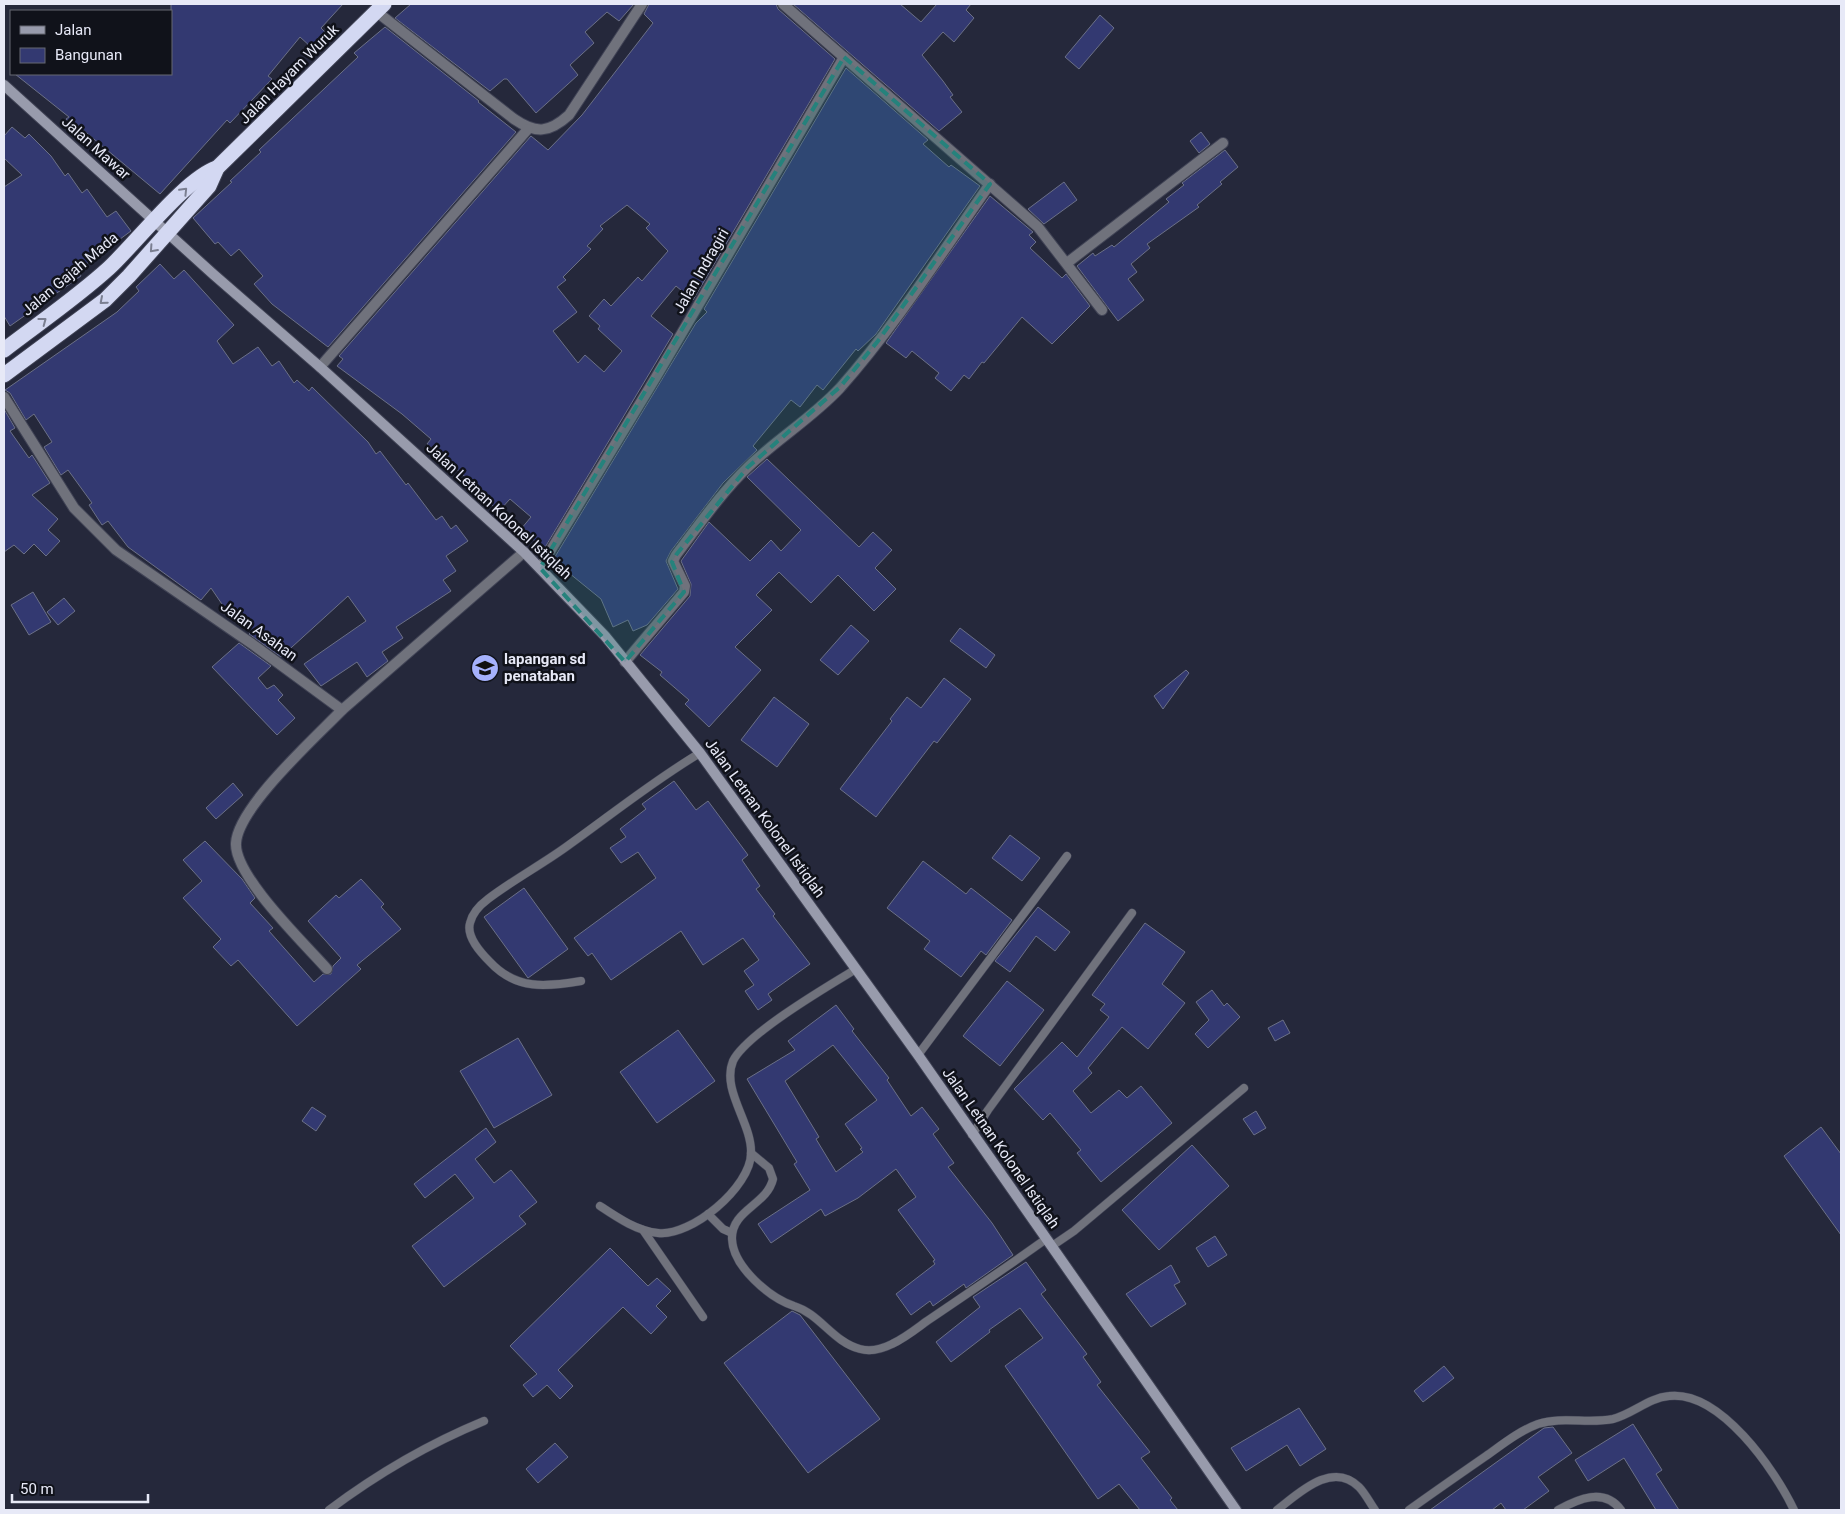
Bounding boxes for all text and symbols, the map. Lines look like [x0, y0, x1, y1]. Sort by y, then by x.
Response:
legend [10, 10, 172, 75]
street label: Jalan Hayam Wuruk [235, 20, 343, 128]
text: Jalan [55, 21, 92, 39]
text: Bangunan [55, 46, 122, 64]
street label: Jalan Mawar [58, 113, 134, 183]
one-way arrow [178, 188, 187, 197]
street label: Jalan Indragiri [669, 225, 733, 317]
street label: Jalan Gajah Mada [18, 228, 122, 320]
one-way arrow [150, 244, 159, 253]
one-way arrow [100, 296, 109, 304]
one-way arrow [37, 318, 47, 327]
street label: Jalan Letnan Kolonel Istiqlah [423, 439, 575, 583]
street label: Jalan Asahan [217, 597, 301, 665]
place label: lapangan sd penataban [504, 650, 586, 685]
school or university icon: lapangan sd penataban [470, 653, 500, 683]
street label: Jalan Letnan Kolonel Istiqlah [701, 735, 829, 901]
street label: Jalan Letnan Kolonel Istiqlah [939, 1064, 1063, 1232]
scale bar [12, 1472, 149, 1504]
text: 50 m [20, 1480, 54, 1498]

